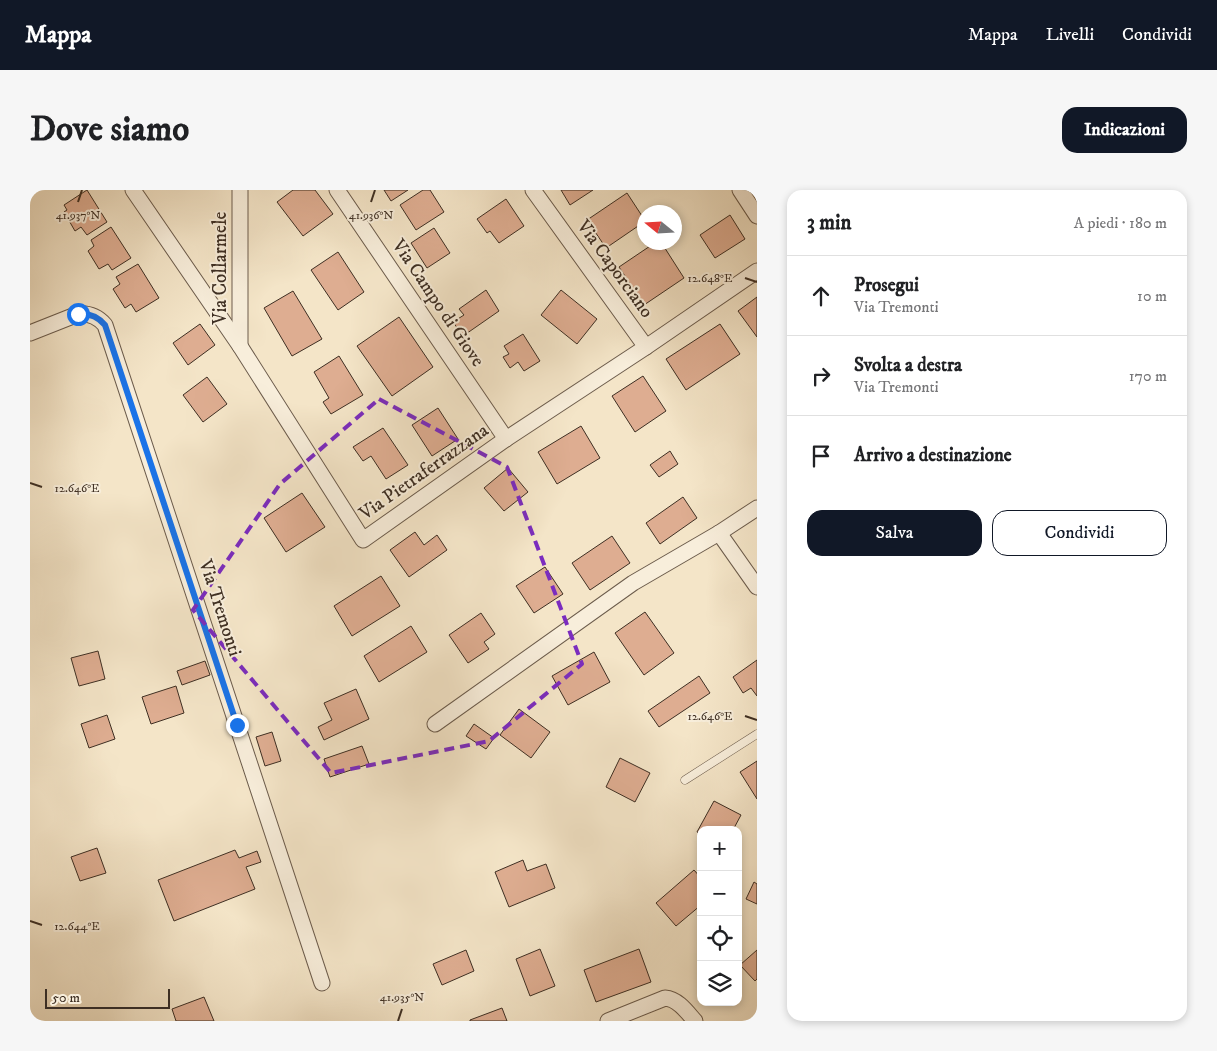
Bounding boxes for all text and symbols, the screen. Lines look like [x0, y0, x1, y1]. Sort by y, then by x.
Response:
text: Mappa [25, 20, 91, 50]
text: Mappa [968, 24, 1018, 46]
text: Livelli [1046, 24, 1094, 46]
text: Condividi [1122, 24, 1192, 46]
button: Indicazioni [1062, 107, 1187, 153]
text: Dove siamo [30, 108, 189, 152]
north arrow [637, 205, 682, 250]
text: 41.937°N [56, 208, 100, 223]
text: 41.936°N [349, 208, 393, 223]
text: 3 min [807, 210, 852, 236]
street label: Via Collarmele [209, 211, 232, 325]
text: A piedi · 180 m [1074, 213, 1167, 233]
street label: Via Caporciano [571, 215, 658, 323]
street label: Via Campo di Giove [386, 234, 489, 371]
text: 12.648°E [688, 271, 733, 286]
text: Prosegui [854, 274, 919, 297]
icon: ahead [807, 282, 835, 310]
text: 10 m [1137, 286, 1167, 306]
text: Via Tremonti [854, 297, 939, 317]
route start [67, 303, 90, 326]
text: Svolta a destra [854, 354, 962, 377]
icon: right [807, 362, 835, 390]
text: 170 m [1129, 366, 1167, 386]
text: Via Tremonti [854, 377, 939, 397]
street label: Via Pietraferrazzana [354, 419, 493, 526]
icon: arrive [807, 442, 835, 470]
text: Arrivo a destinazione [854, 444, 1012, 467]
text: 12.646°E [54, 481, 100, 496]
button: Salva [807, 510, 982, 556]
button: Condividi [992, 510, 1167, 556]
street label: Via Tremonti [193, 556, 247, 659]
text: 12.646°E [687, 709, 733, 724]
route end [226, 714, 249, 737]
map controls [697, 826, 742, 1006]
button: + [697, 826, 742, 871]
button: − [697, 871, 742, 916]
button: locate [697, 916, 742, 961]
text: 12.644°E [54, 919, 100, 934]
button: layers [697, 961, 742, 1006]
scale bar [45, 986, 170, 1009]
text: 50 m [52, 989, 80, 1007]
text: 41.935°N [380, 990, 424, 1005]

